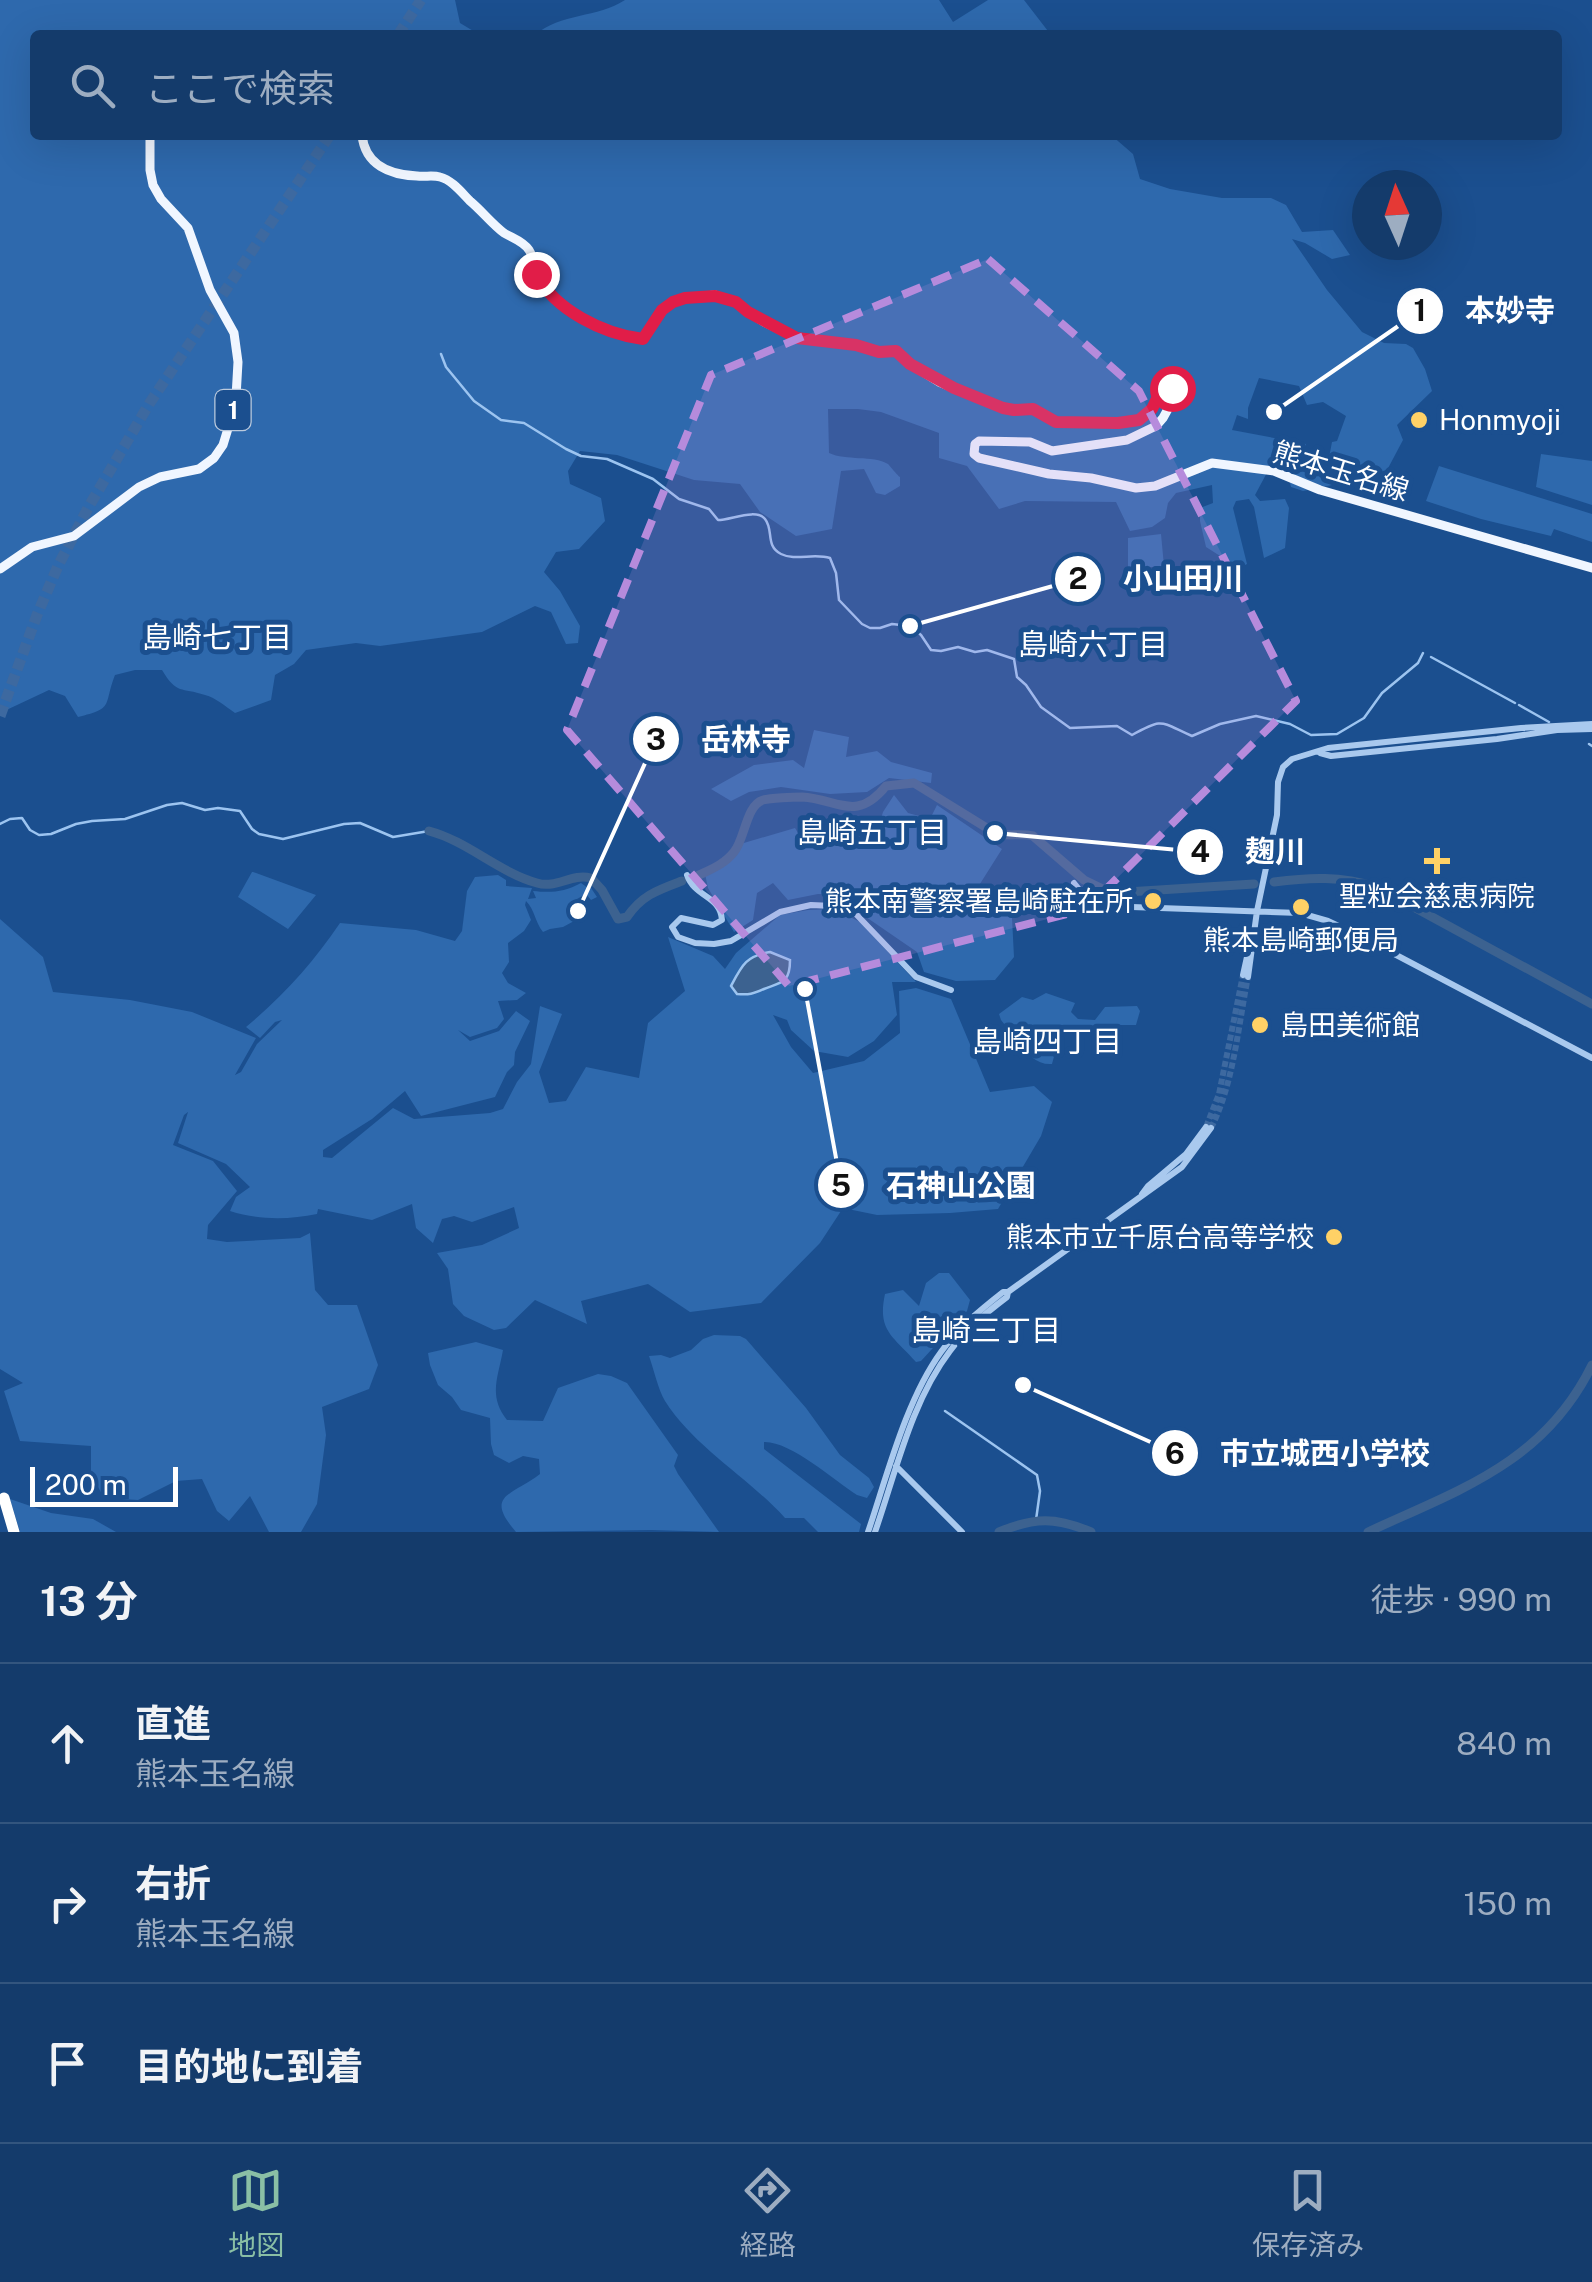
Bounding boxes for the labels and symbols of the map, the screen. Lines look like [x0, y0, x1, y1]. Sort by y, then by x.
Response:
north arrow [1352, 170, 1442, 260]
route end [514, 252, 560, 298]
callout: 本妙寺 [1395, 281, 1575, 341]
text: 1 [1414, 292, 1426, 328]
text: 本妙寺 [1465, 292, 1555, 328]
route start [1150, 366, 1196, 412]
road number: 1 [216, 390, 250, 430]
place label: Honmyoji [1439, 403, 1561, 436]
marker: Honmyoji [1408, 409, 1430, 431]
street label: 熊本玉名線 [1269, 434, 1413, 507]
callout: 小山田川 [1053, 549, 1263, 609]
text: 2 [1068, 560, 1088, 596]
text: 小山田川 [1123, 560, 1243, 596]
district label: 島崎七丁目 [142, 619, 292, 655]
district label: 島崎六丁目 [1018, 626, 1168, 662]
callout: 岳林寺 [631, 709, 811, 769]
text: 3 [646, 721, 666, 757]
text: 岳林寺 [701, 721, 791, 757]
district label: 島崎五丁目 [797, 814, 947, 850]
callout: 麹川 [1175, 822, 1325, 882]
text: 4 [1190, 833, 1210, 869]
text: 麹川 [1245, 833, 1305, 869]
marker: 聖粒会慈恵病院 [1424, 848, 1450, 874]
place label: 聖粒会慈恵病院 [1339, 879, 1535, 912]
place label: 熊本南警察署島崎駐在所 [825, 884, 1133, 917]
marker: 熊本南警察署島崎駐在所 [1142, 890, 1164, 912]
marker: 熊本島崎郵便局 [1290, 896, 1312, 918]
place label: 熊本島崎郵便局 [1203, 923, 1399, 956]
place label: 島田美術館 [1280, 1008, 1420, 1041]
marker: 島田美術館 [1249, 1014, 1271, 1036]
district label: 島崎四丁目 [972, 1023, 1122, 1059]
callout: 石神山公園 [816, 1155, 1056, 1215]
text: 5 [831, 1167, 851, 1203]
text: 石神山公園 [886, 1167, 1036, 1203]
place label: 熊本市立千原台高等学校 [1006, 1220, 1314, 1253]
marker: 熊本市立千原台高等学校 [1323, 1226, 1345, 1248]
district label: 島崎三丁目 [911, 1312, 1061, 1348]
callout: 市立城西小学校 [1150, 1423, 1450, 1483]
text: 6 [1165, 1435, 1185, 1471]
text: 市立城西小学校 [1220, 1435, 1430, 1471]
scale bar [30, 1462, 178, 1506]

